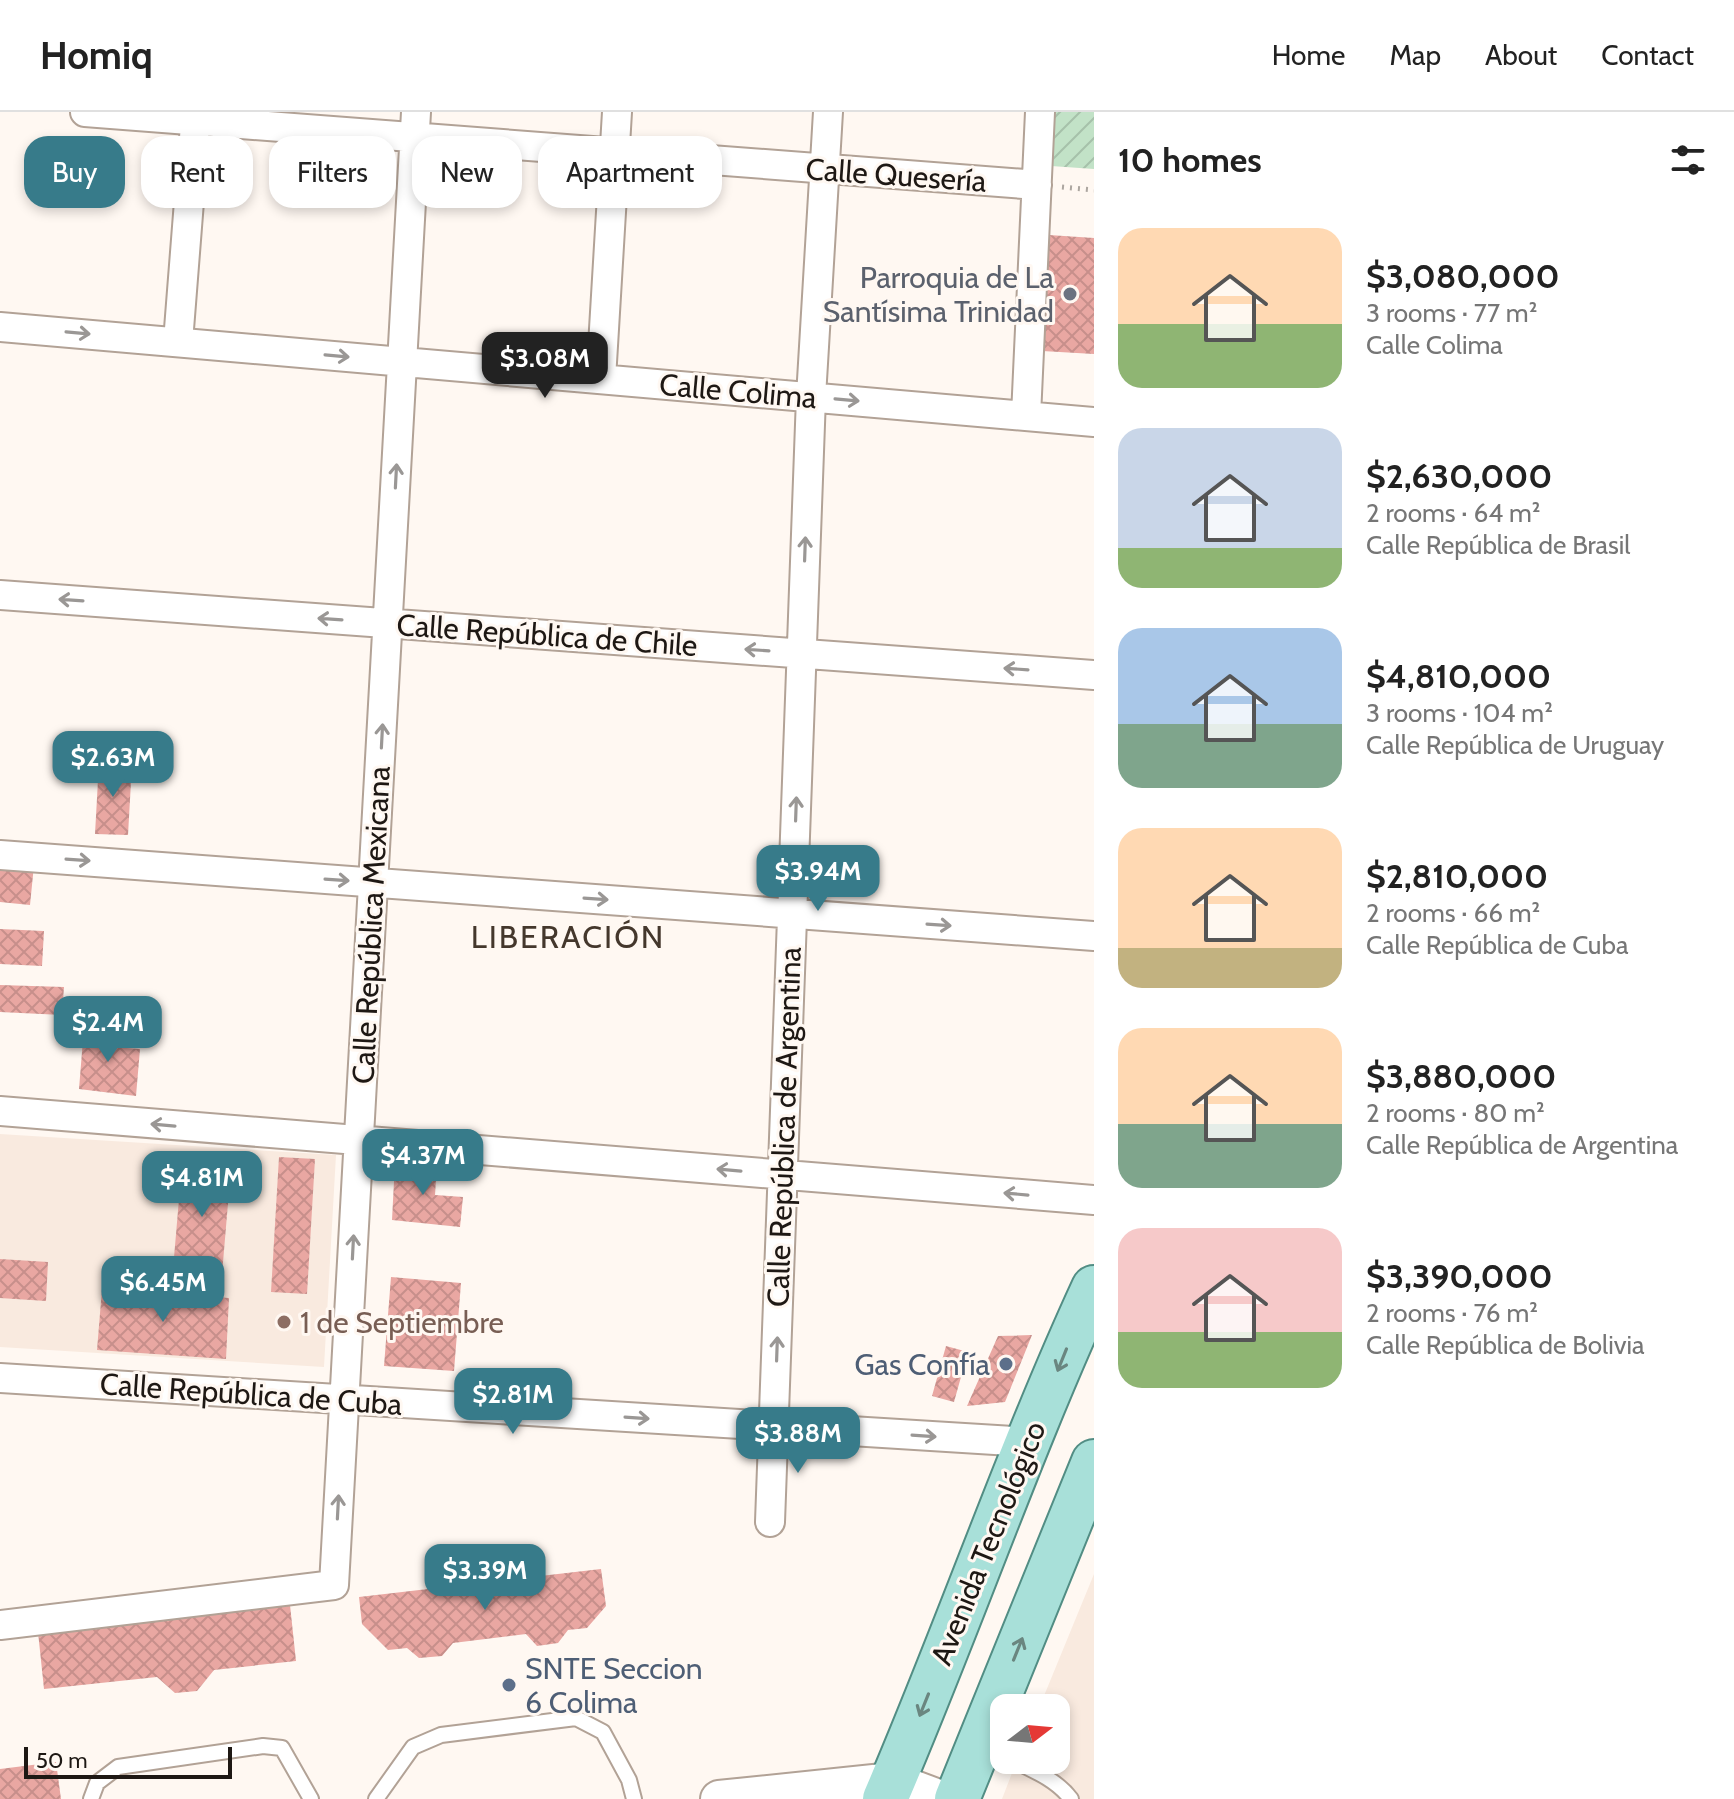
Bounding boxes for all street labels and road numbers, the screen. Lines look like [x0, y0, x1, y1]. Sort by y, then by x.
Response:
street label: Calle Quesería [804, 150, 988, 200]
street label: Calle Colima [658, 366, 819, 416]
street label: Calle República de Chile [395, 606, 699, 664]
street label: Calle República Mexicana [344, 765, 398, 1085]
street label: Calle República de Argentina [759, 946, 809, 1308]
street label: Calle República de Cuba [99, 1365, 404, 1423]
street label: Avenida Tecnológico [922, 1416, 1054, 1670]

